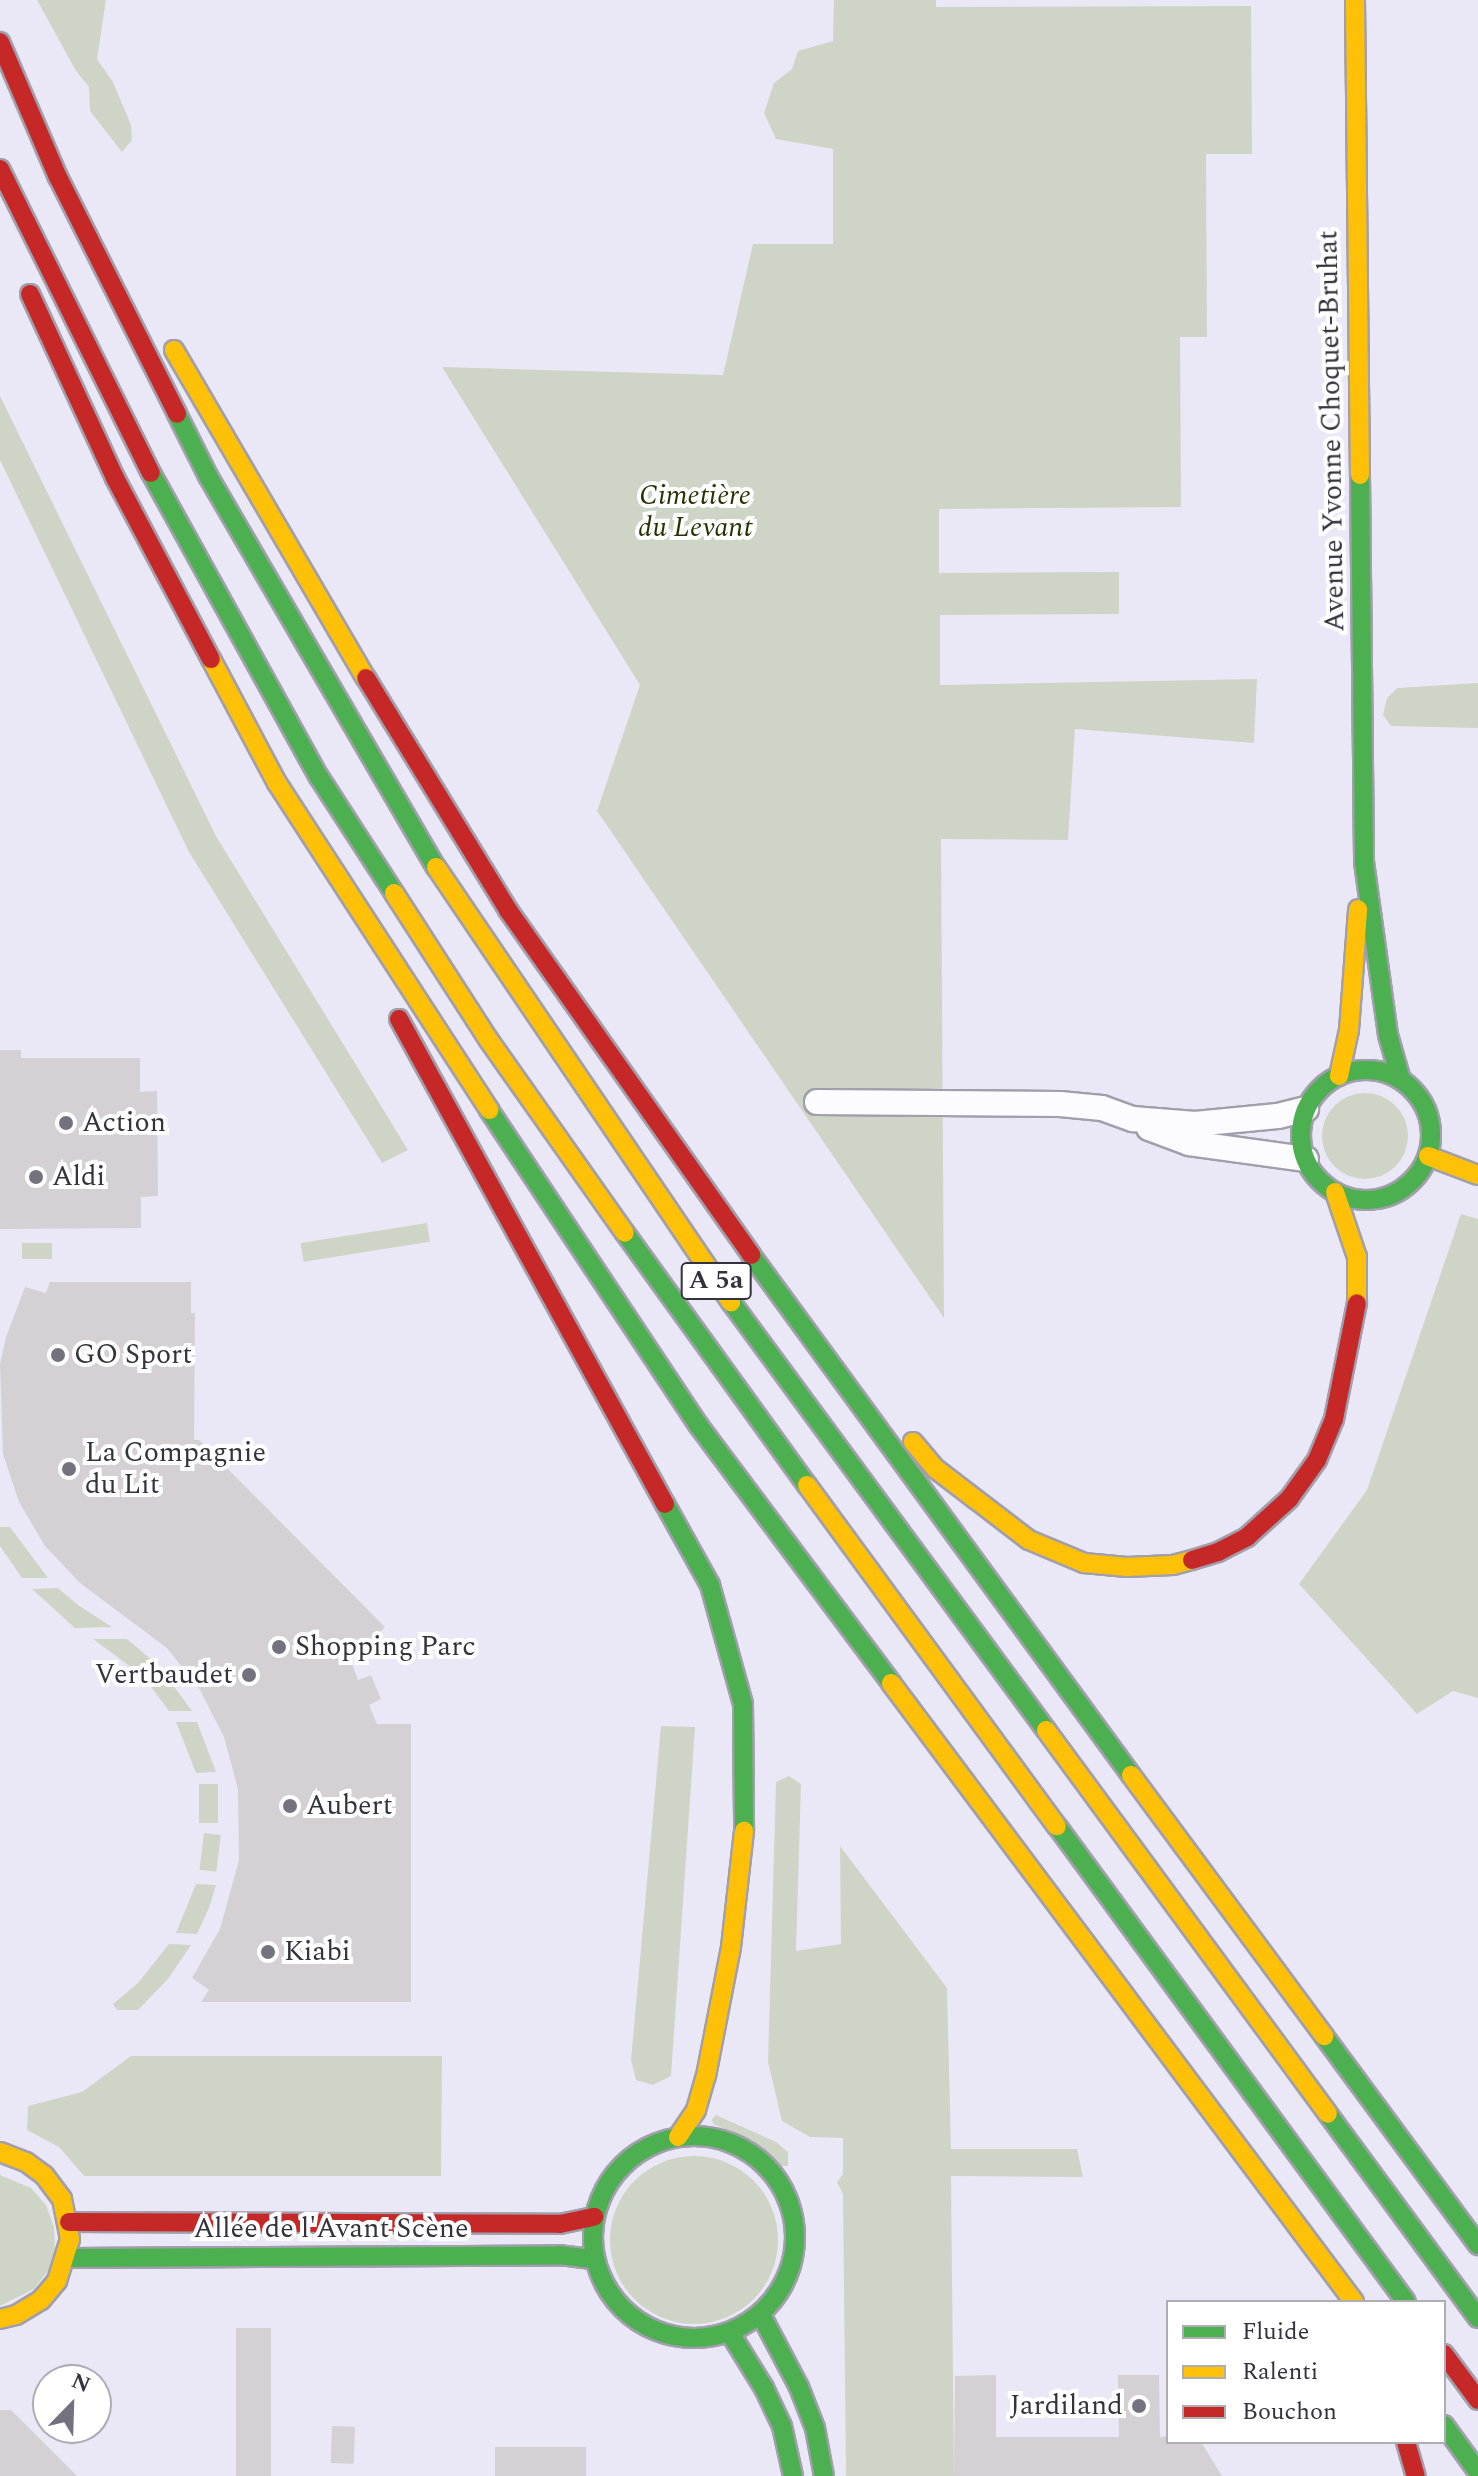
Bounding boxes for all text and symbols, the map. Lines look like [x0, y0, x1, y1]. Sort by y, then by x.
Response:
street label: Avenue Yvonne Choquet-Bruhat [1312, 230, 1352, 632]
park label: Cimetière du Levant [638, 479, 752, 545]
place label: Action [82, 1106, 166, 1140]
marker: Action [57, 1114, 75, 1132]
place label: Aldi [52, 1160, 105, 1194]
marker: Aldi [27, 1168, 45, 1186]
road number: A 5a [680, 1259, 752, 1303]
place label: GO Sport [74, 1338, 192, 1372]
marker: GO Sport [49, 1346, 67, 1364]
place label: La Compagnie du Lit [85, 1436, 266, 1502]
marker: La Compagnie du Lit [60, 1460, 78, 1478]
place label: Shopping Parc [295, 1630, 476, 1664]
marker: Shopping Parc [270, 1638, 288, 1656]
place label: Vertbaudet [95, 1658, 233, 1692]
marker: Vertbaudet [240, 1666, 258, 1684]
place label: Aubert [306, 1789, 393, 1823]
marker: Aubert [281, 1797, 299, 1815]
place label: Kiabi [284, 1935, 351, 1969]
marker: Kiabi [259, 1943, 277, 1961]
street label: Allée de l'Avant Scène [193, 2212, 469, 2246]
legend [1166, 2300, 1446, 2444]
text: Fluide [1242, 2314, 1309, 2350]
text: Ralenti [1242, 2354, 1318, 2390]
north arrow [32, 2364, 112, 2444]
text: N [66, 2365, 95, 2402]
place label: Jardiland [1010, 2389, 1123, 2423]
text: Bouchon [1242, 2394, 1337, 2430]
marker: Jardiland [1130, 2397, 1148, 2415]

